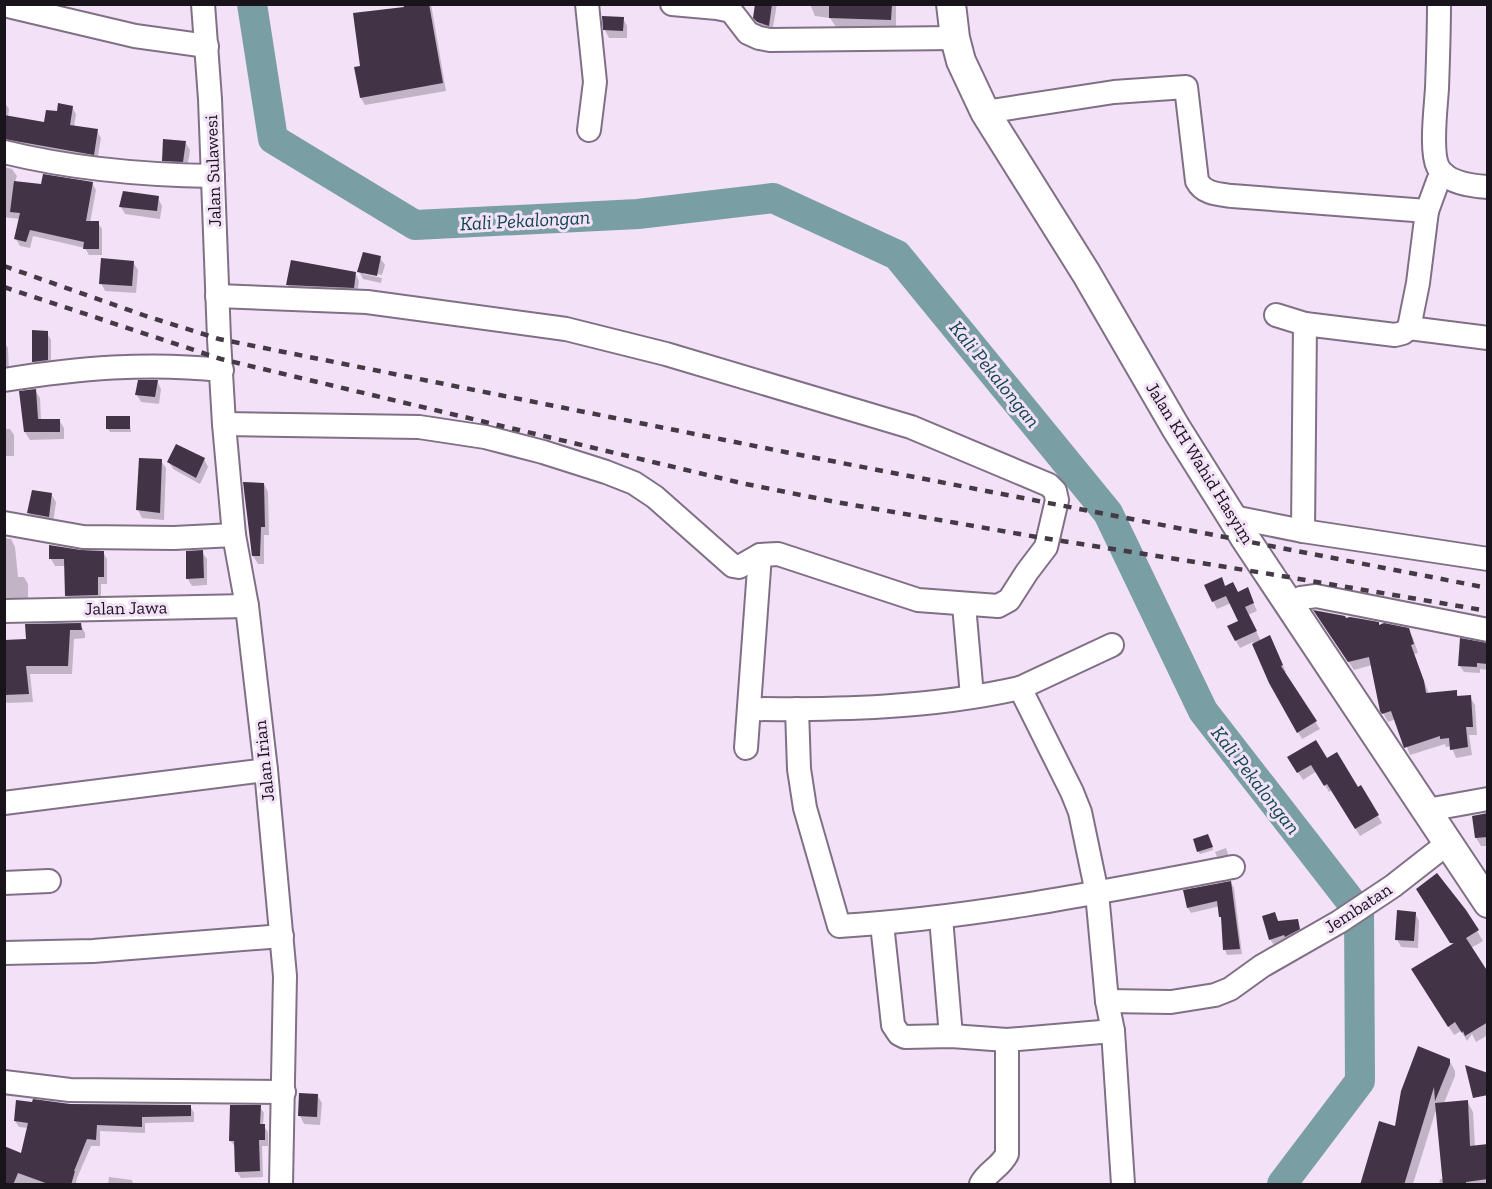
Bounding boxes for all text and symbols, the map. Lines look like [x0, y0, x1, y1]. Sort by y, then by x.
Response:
street label: Jalan Sulawesi [200, 115, 226, 227]
water label: Kali Pekalongan [459, 205, 591, 235]
water label: Kali Pekalongan [945, 316, 1045, 432]
street label: Jalan KH Wahid Hasyim [1141, 378, 1259, 548]
street label: Jalan Jawa [85, 596, 168, 620]
street label: Jalan Irian [249, 719, 279, 803]
water label: Kali Pekalongan [1206, 721, 1306, 839]
street label: Jembatan [1320, 878, 1396, 938]

